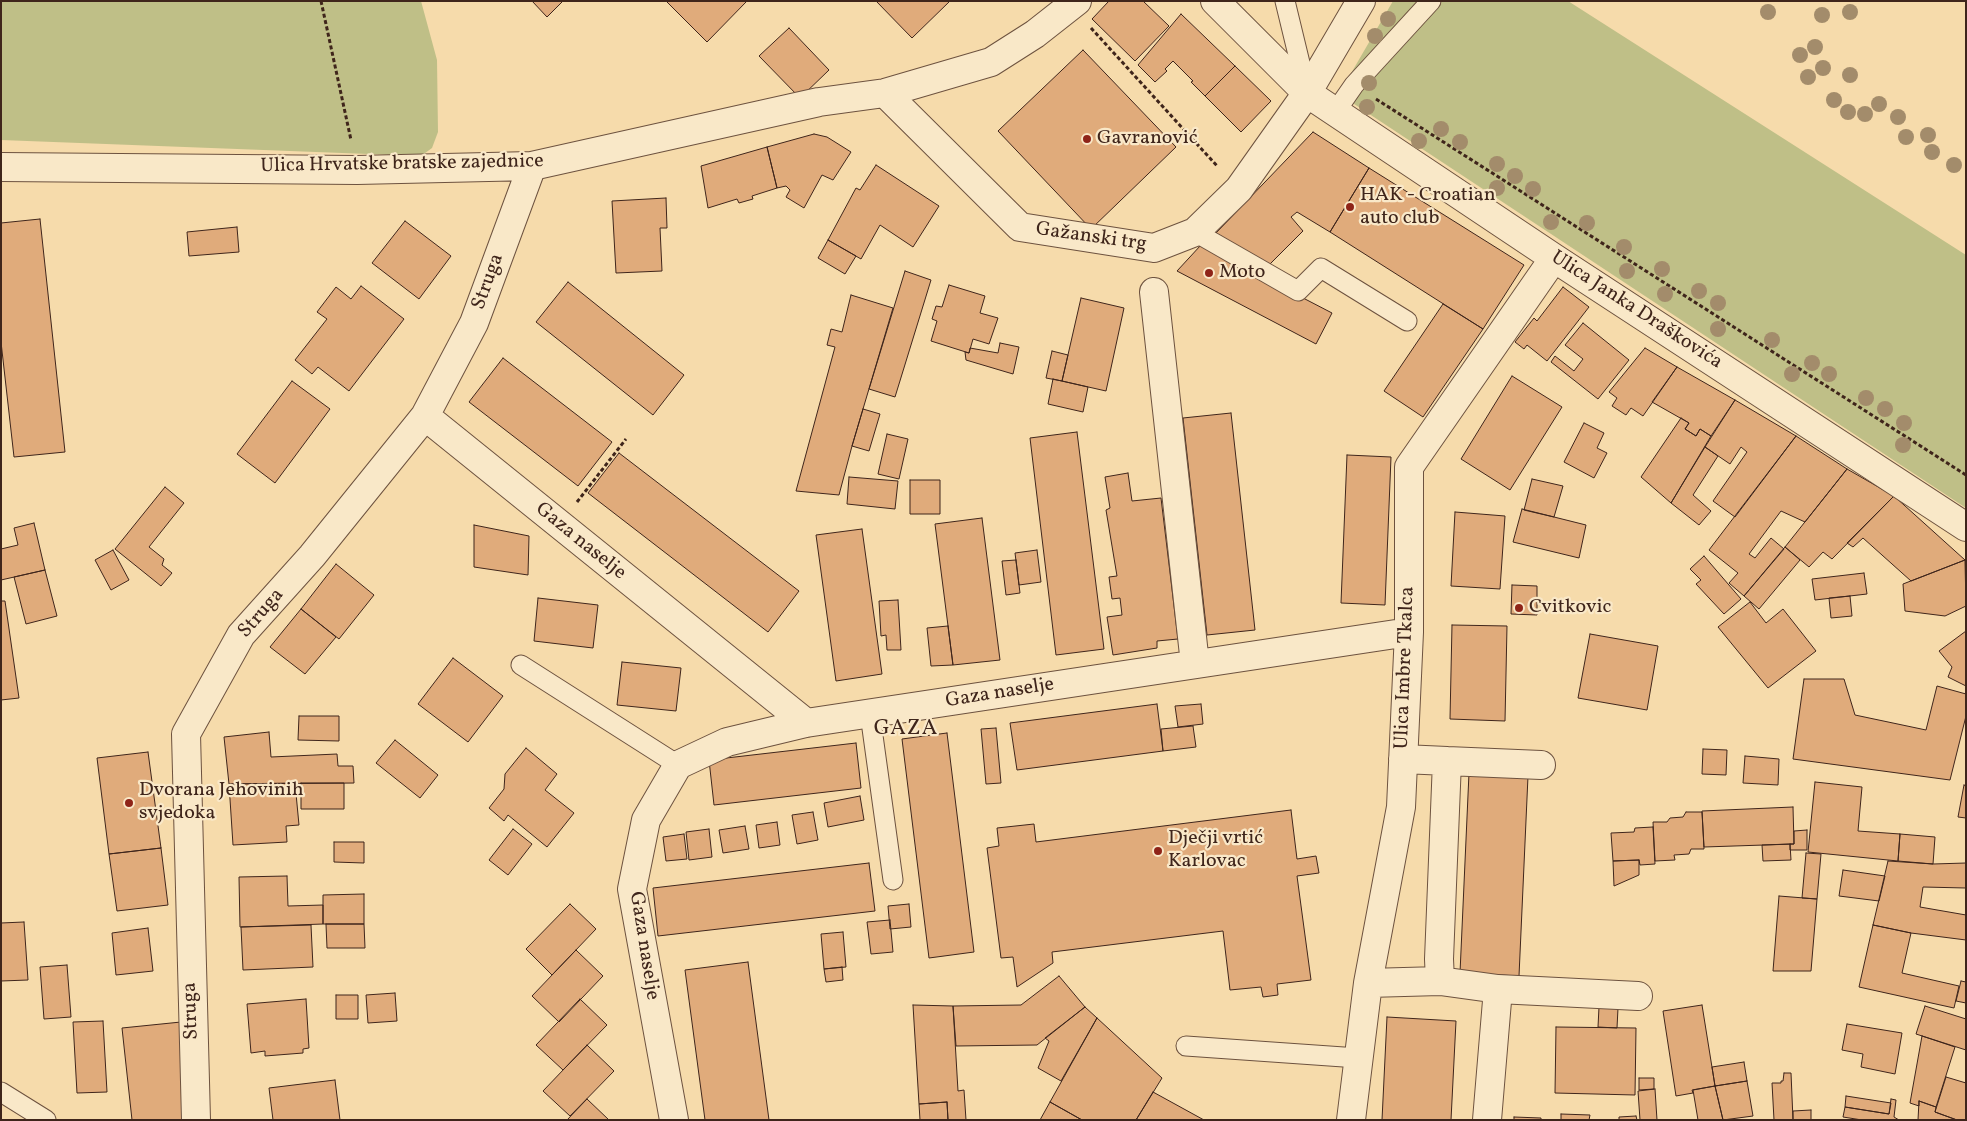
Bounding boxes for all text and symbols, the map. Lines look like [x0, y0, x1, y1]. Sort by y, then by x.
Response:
place label: Gavranović [1097, 127, 1198, 151]
marker: Gavranović [1081, 133, 1093, 145]
street label: Ulica Hrvatske bratske zajednice [260, 151, 544, 179]
place label: HAK - Croatian auto club [1360, 184, 1496, 231]
marker: HAK - Croatian auto club [1344, 201, 1356, 213]
street label: Gažanski trg [1034, 218, 1148, 258]
street label: Ulica Janka Draškovića [1546, 247, 1726, 375]
street label: Struga [468, 251, 510, 313]
place label: Moto [1219, 261, 1265, 285]
marker: Moto [1203, 267, 1215, 279]
street label: Gaza naselje [530, 498, 630, 586]
street label: Struga [234, 584, 290, 644]
street label: Ulica Imbre Tkalca [1391, 586, 1421, 750]
place label: Cvitkovic [1529, 596, 1611, 620]
marker: Cvitkovic [1513, 602, 1525, 614]
street label: Gaza naselje [944, 674, 1056, 714]
district label: GAZA [873, 717, 939, 743]
place label: Dvorana Jehovinih svjedoka [139, 779, 304, 826]
marker: Dvorana Jehovinih svjedoka [123, 797, 135, 809]
place label: Dječji vrtić Karlovac [1168, 827, 1263, 874]
marker: Dječji vrtić Karlovac [1152, 845, 1164, 857]
street label: Gaza naselje [623, 890, 663, 1002]
street label: Struga [179, 982, 205, 1040]

